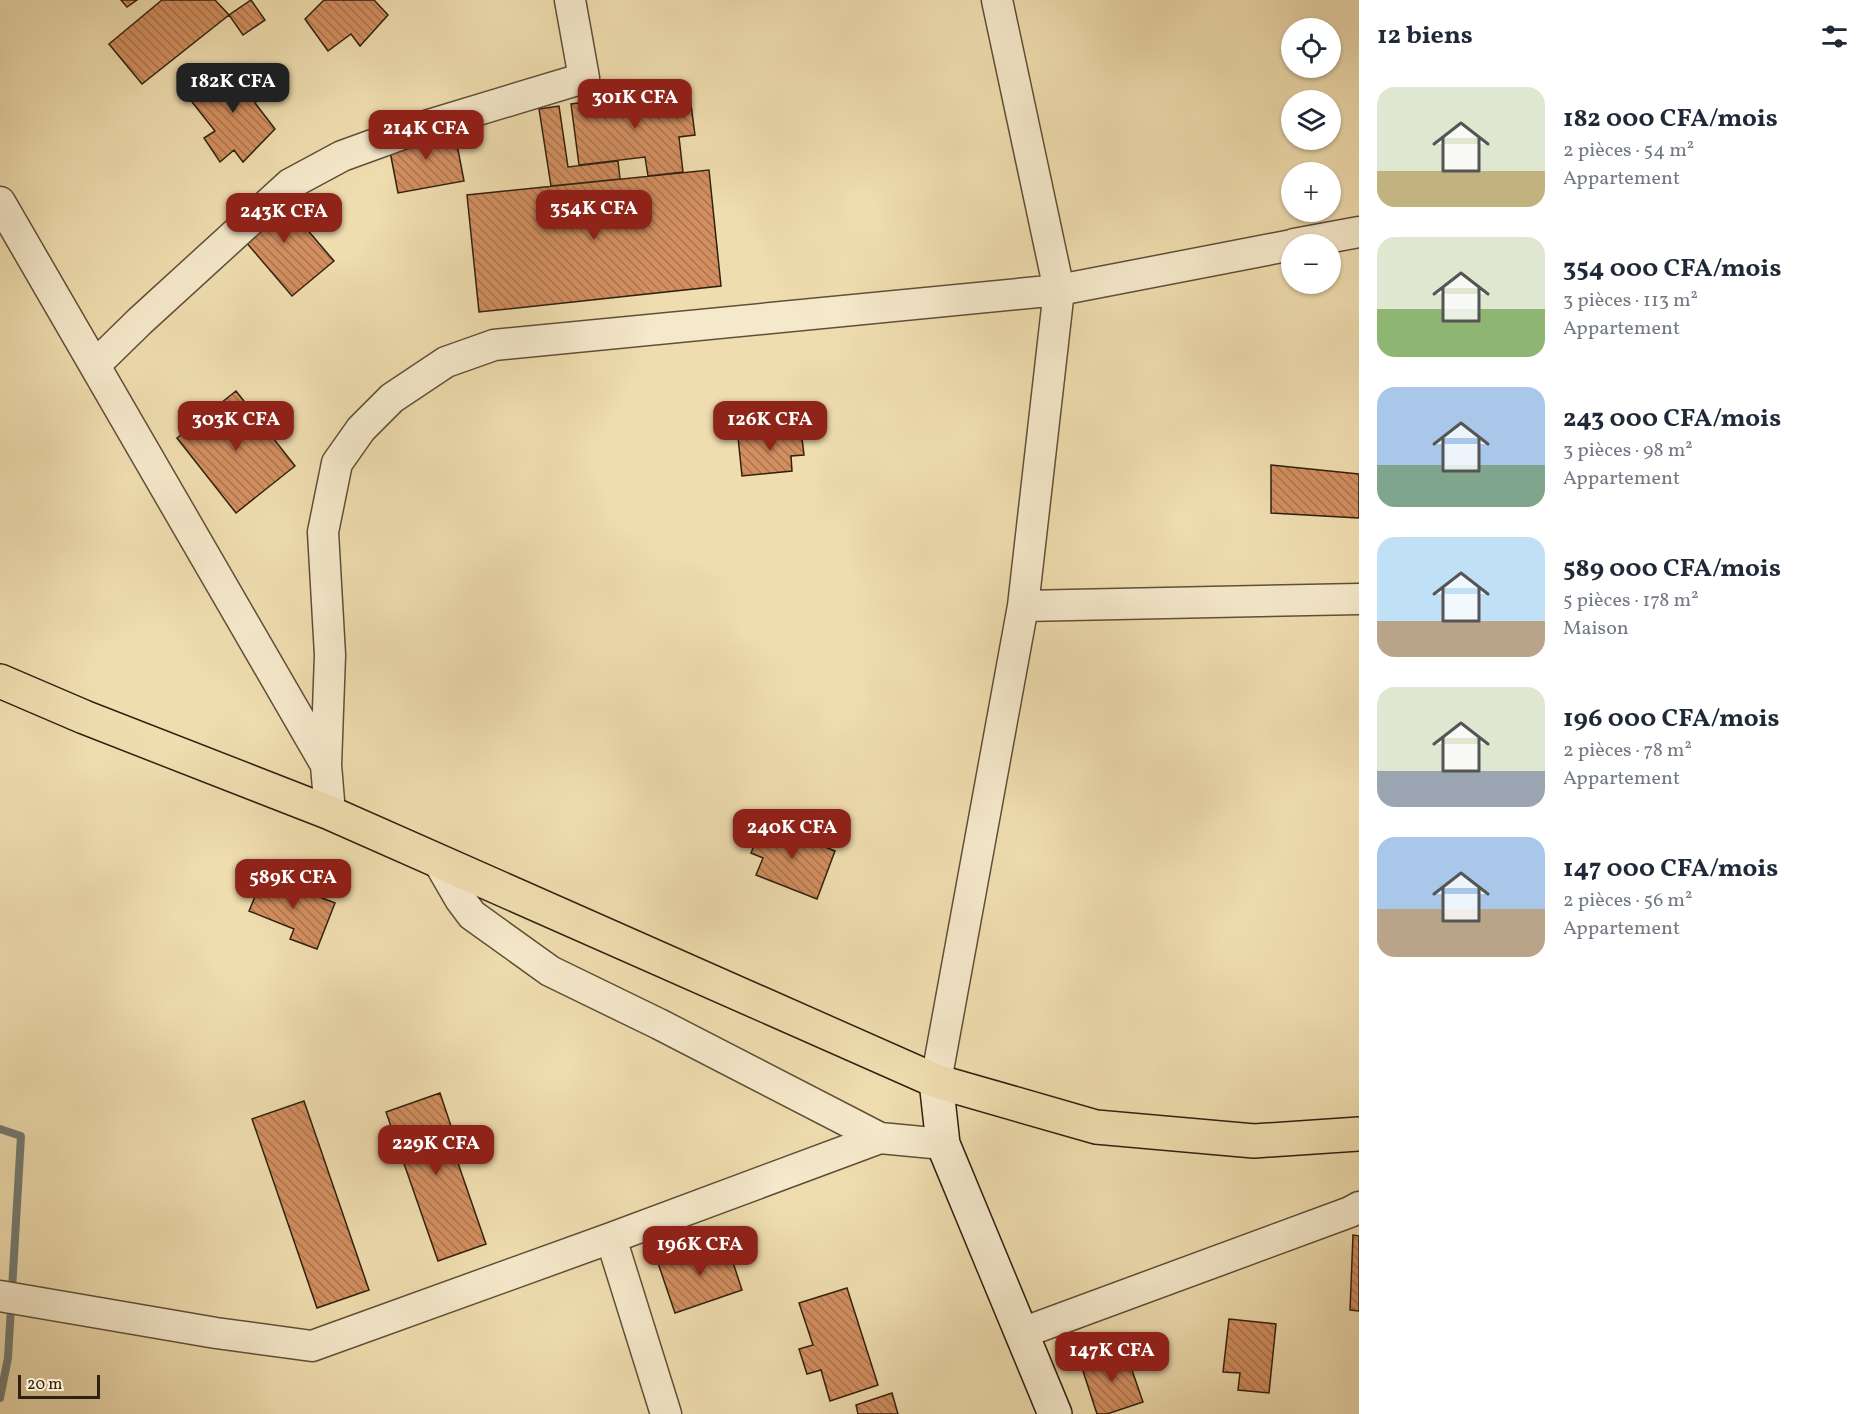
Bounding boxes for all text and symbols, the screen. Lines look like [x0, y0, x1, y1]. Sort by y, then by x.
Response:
map controls [1281, 18, 1341, 294]
button: locate [1281, 18, 1341, 78]
text: 12 biens [1377, 18, 1473, 54]
icon: filters [1818, 20, 1851, 53]
pin: 182K CFA [171, 63, 295, 114]
text: 182K CFA [190, 68, 276, 96]
pin: 301K CFA [573, 79, 697, 130]
text: 301K CFA [592, 84, 678, 112]
button: layers [1281, 90, 1341, 150]
text: 182 000 CFA/mois [1563, 101, 1778, 137]
pin: 214K CFA [364, 110, 488, 161]
icon: home [1425, 111, 1497, 183]
text: 214K CFA [383, 115, 469, 143]
text: 2 pièces · 54 m² [1563, 137, 1694, 165]
button: + [1281, 162, 1341, 222]
text: Appartement [1563, 165, 1680, 193]
pin: 354K CFA [532, 190, 656, 241]
pin: 243K CFA [222, 193, 346, 244]
text: 354K CFA [550, 195, 638, 223]
text: 243K CFA [240, 198, 328, 226]
button: − [1281, 234, 1341, 294]
text: 354 000 CFA/mois [1563, 251, 1782, 287]
icon: home [1425, 261, 1497, 333]
text: 3 pièces · 113 m² [1563, 287, 1698, 315]
text: Appartement [1563, 315, 1680, 343]
pin: 303K CFA [174, 401, 298, 452]
pin: 126K CFA [708, 401, 832, 452]
text: 243 000 CFA/mois [1563, 401, 1781, 437]
text: 303K CFA [192, 406, 280, 434]
text: 126K CFA [727, 406, 813, 434]
icon: home [1425, 411, 1497, 483]
text: 3 pièces · 98 m² [1563, 437, 1693, 465]
text: Appartement [1563, 465, 1680, 493]
text: 589 000 CFA/mois [1563, 551, 1781, 587]
icon: home [1425, 561, 1497, 633]
text: 5 pièces · 178 m² [1563, 587, 1699, 615]
text: Maison [1563, 615, 1629, 643]
text: 196 000 CFA/mois [1563, 701, 1780, 737]
icon: home [1425, 711, 1497, 783]
text: 2 pièces · 78 m² [1563, 737, 1692, 765]
text: Appartement [1563, 765, 1680, 793]
pin: 240K CFA [730, 809, 854, 860]
text: 240K CFA [747, 814, 837, 842]
text: 147 000 CFA/mois [1563, 851, 1778, 887]
pin: 589K CFA [231, 859, 355, 910]
icon: home [1425, 861, 1497, 933]
text: 589K CFA [249, 864, 337, 892]
text: 2 pièces · 56 m² [1563, 887, 1692, 915]
text: Appartement [1563, 915, 1680, 943]
pin: 229K CFA [374, 1125, 498, 1176]
text: 229K CFA [392, 1130, 480, 1158]
pin: 196K CFA [638, 1226, 762, 1277]
text: 196K CFA [657, 1231, 743, 1259]
pin: 147K CFA [1050, 1332, 1174, 1383]
text: 147K CFA [1069, 1337, 1155, 1365]
scale bar [18, 1372, 100, 1400]
text: 20 m [27, 1374, 62, 1396]

